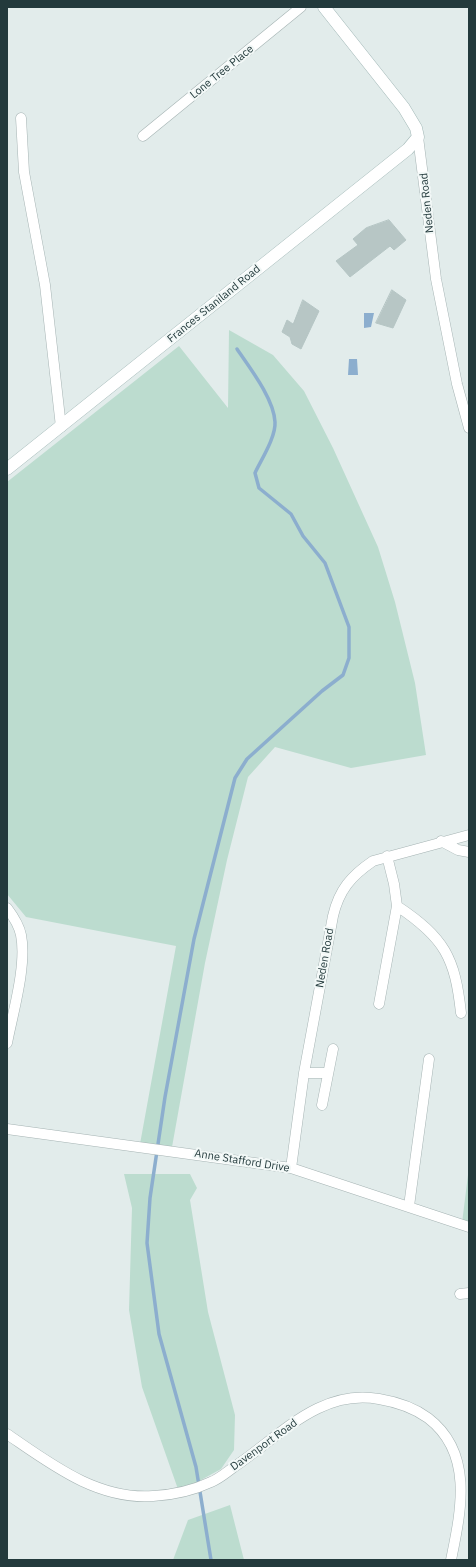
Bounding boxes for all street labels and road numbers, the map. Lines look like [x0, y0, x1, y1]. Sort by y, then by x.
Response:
street label: Lone Tree Place [188, 42, 256, 102]
street label: Neden Road [417, 172, 437, 234]
street label: Frances Staniland Road [165, 262, 263, 346]
street label: Neden Road [313, 927, 337, 989]
street label: Anne Stafford Drive [194, 1147, 290, 1175]
street label: Davenport Road [228, 1416, 300, 1474]

